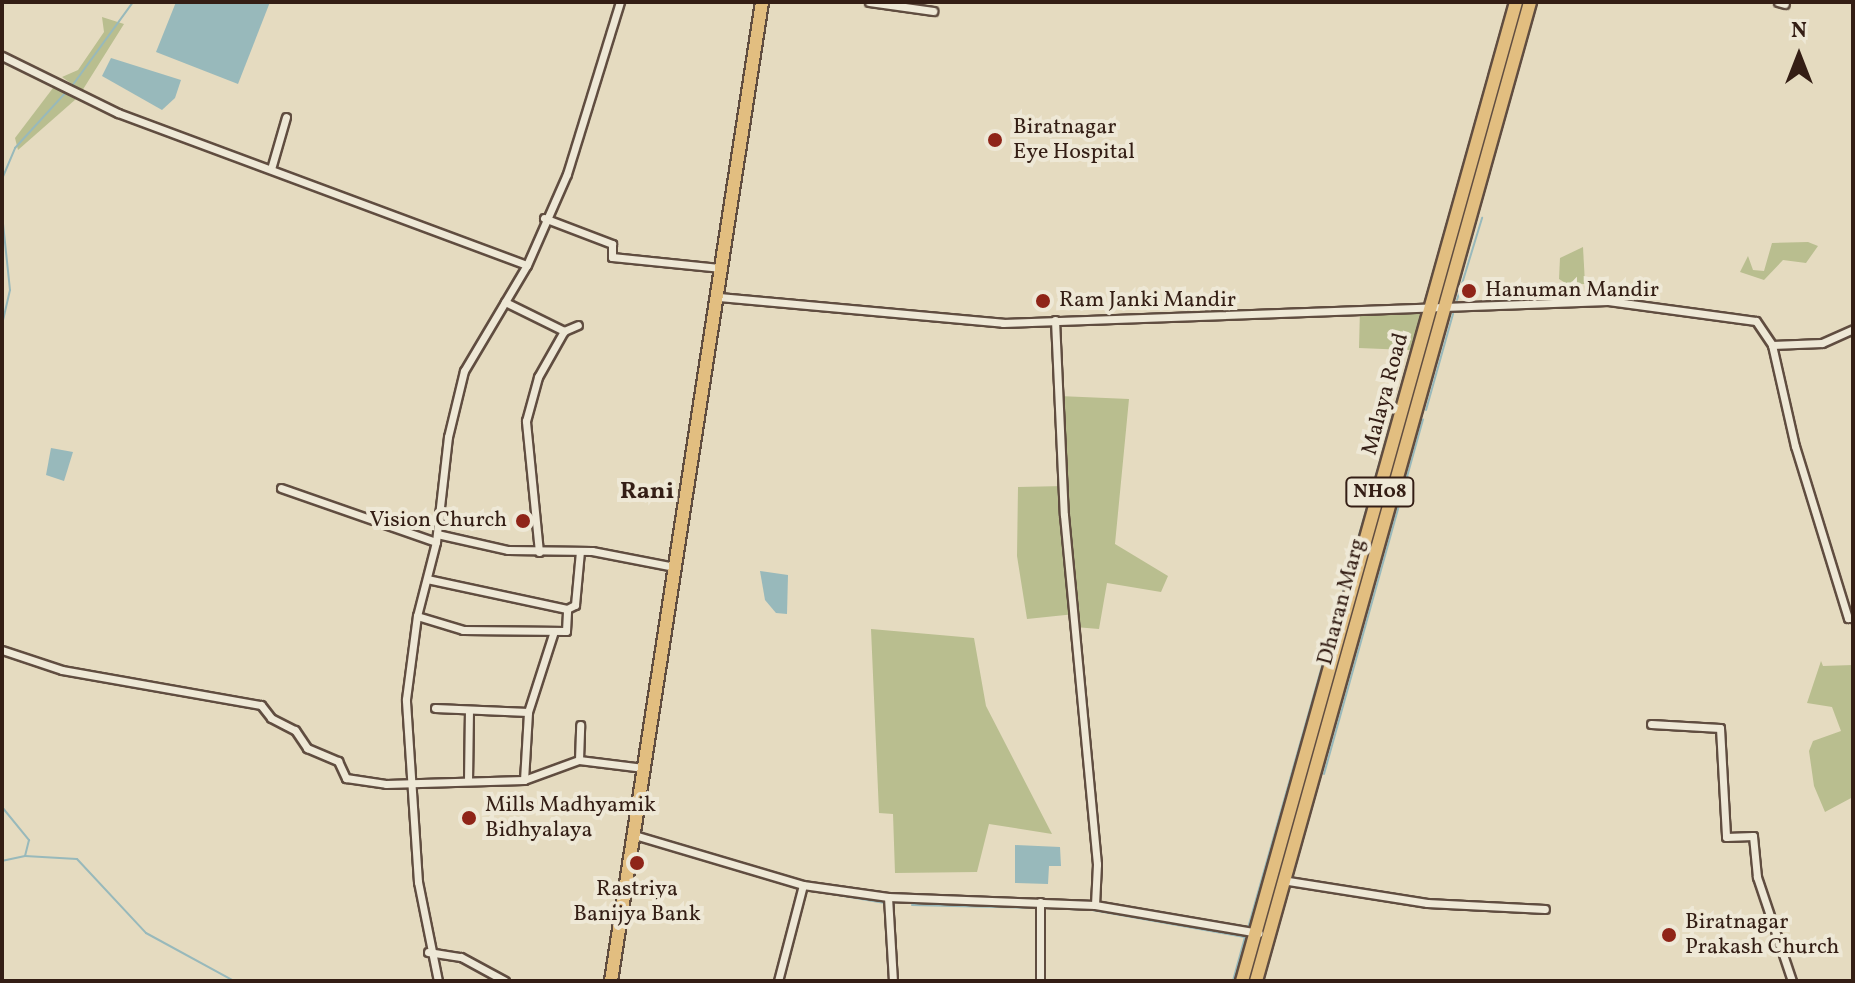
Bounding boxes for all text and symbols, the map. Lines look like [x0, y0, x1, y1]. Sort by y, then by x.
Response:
north arrow [1759, 16, 1839, 96]
text: N [1791, 16, 1807, 47]
place label: Biratnagar Eye Hospital [1013, 114, 1135, 166]
marker: Biratnagar Eye Hospital [984, 129, 1006, 151]
place label: Hanuman Mandir [1485, 278, 1659, 304]
marker: Hanuman Mandir [1460, 282, 1478, 300]
place label: Ram Janki Mandir [1059, 288, 1236, 314]
marker: Ram Janki Mandir [1034, 292, 1052, 310]
street label: Malaya Road [1357, 330, 1415, 458]
road number: NH08 [1344, 476, 1416, 508]
district label: Rani [620, 479, 674, 507]
place label: Vision Church [370, 508, 507, 534]
marker: Vision Church [514, 512, 532, 530]
street label: Dharan Marg [1312, 536, 1372, 668]
place label: Mills Madhyamik Bidhyalaya [485, 792, 656, 844]
marker: Mills Madhyamik Bidhyalaya [460, 809, 478, 827]
marker: Rastriya Banijya Bank [628, 854, 646, 872]
place label: Rastriya Banijya Bank [573, 876, 701, 928]
place label: Biratnagar Prakash Church [1685, 909, 1839, 960]
marker: Biratnagar Prakash Church [1660, 926, 1678, 944]

